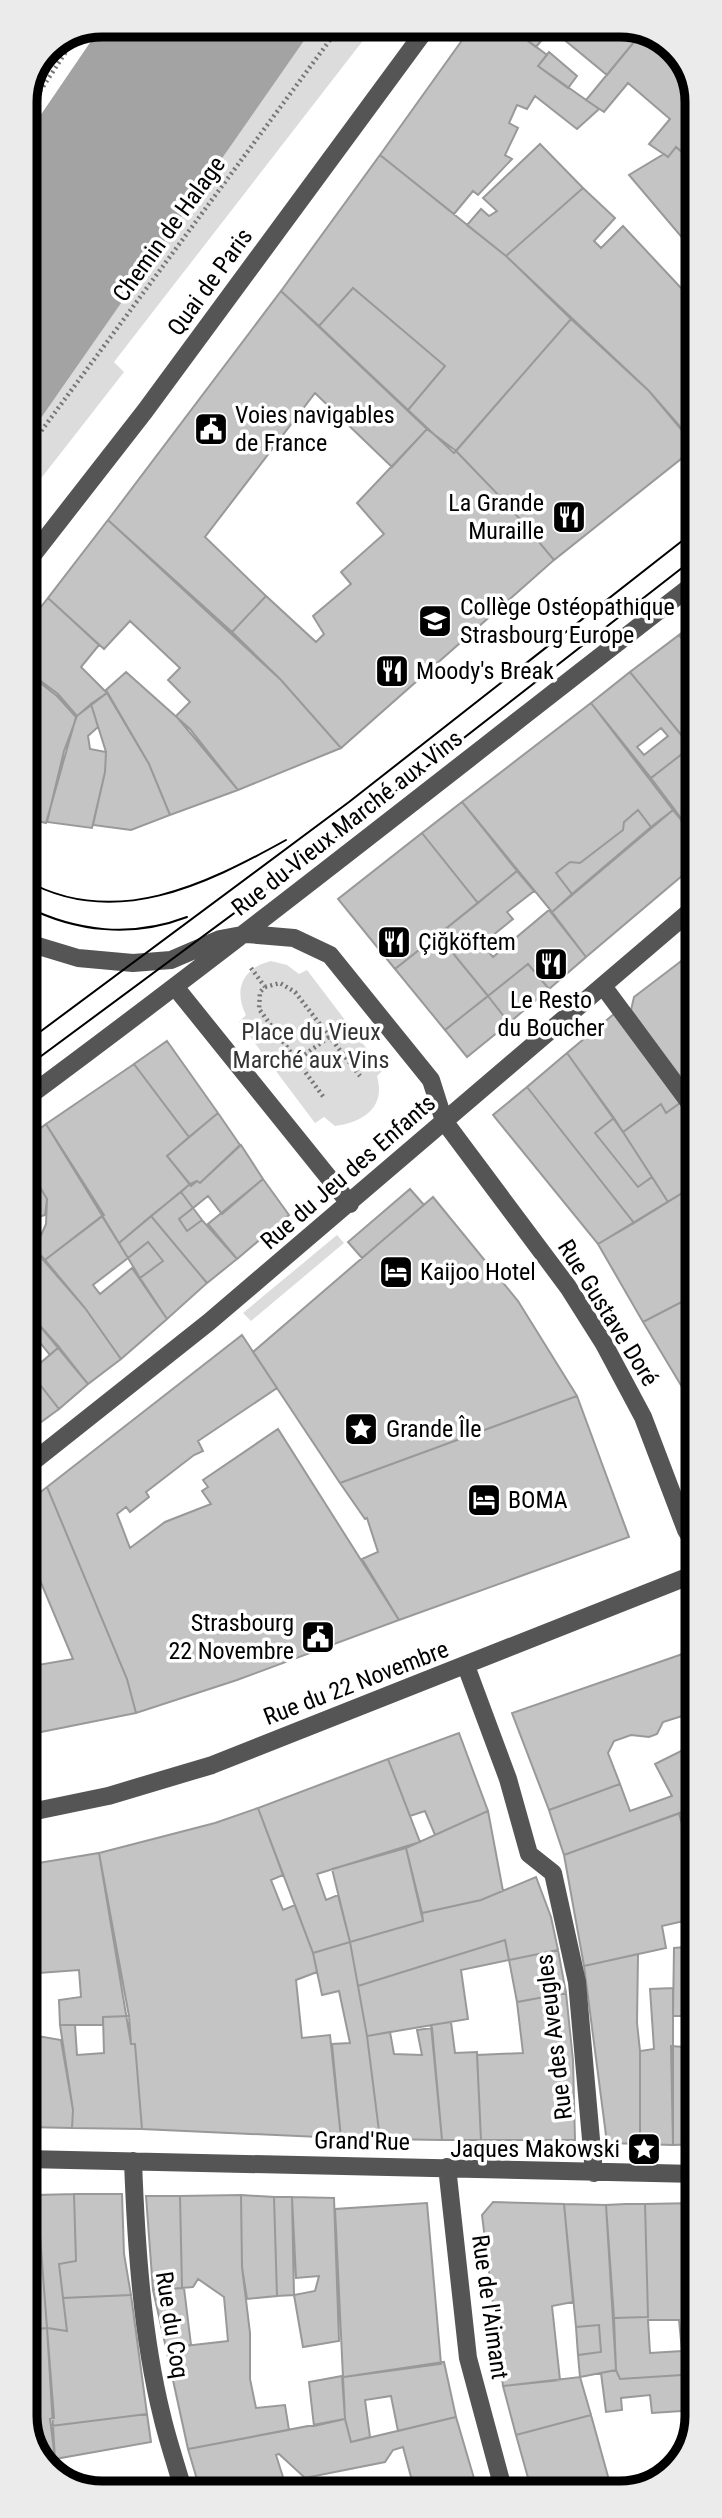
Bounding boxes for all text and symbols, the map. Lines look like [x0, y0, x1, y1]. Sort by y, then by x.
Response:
street label: Chemin de Halage [107, 151, 231, 307]
street label: Quai de Paris [162, 223, 258, 341]
place label: Voies navigables de France [235, 401, 395, 457]
public building icon: Voies navigables de France [192, 410, 230, 448]
place label: La Grande Muraille [448, 489, 544, 545]
restaurant icon: La Grande Muraille [550, 498, 588, 536]
place label: Collège Ostéopathique Strasbourg Europe [460, 593, 675, 649]
school or university icon: Collège Ostéopathique Strasbourg Europe [416, 602, 454, 640]
restaurant icon: Moody's Break [373, 652, 411, 690]
place label: Moody's Break [416, 657, 554, 685]
street label: Rue du Vieux Marché aux Vins [226, 724, 468, 922]
restaurant icon: Çiğköftem [375, 923, 413, 961]
place label: Çiğköftem [418, 928, 516, 956]
restaurant icon: Le Resto du Boucher [532, 945, 570, 983]
place label: Le Resto du Boucher [497, 986, 605, 1042]
park label: Place du Vieux Marché aux Vins [233, 1018, 389, 1074]
street label: Rue du Jeu des Enfants [255, 1089, 441, 1255]
street label: Rue Gustave Doré [552, 1235, 664, 1391]
hotel icon: Kaijoo Hotel [377, 1253, 415, 1291]
place label: Kaijoo Hotel [420, 1258, 536, 1286]
place icon: Grande Île [342, 1410, 380, 1448]
place label: Grande Île [386, 1415, 482, 1443]
hotel icon: BOMA [465, 1481, 503, 1519]
place label: BOMA [508, 1486, 568, 1514]
place label: Strasbourg 22 Novembre [168, 1609, 294, 1665]
public building icon: Strasbourg 22 Novembre [299, 1618, 337, 1656]
street label: Rue du 22 Novembre [260, 1635, 452, 1731]
street label: Rue des Aveugles [530, 1953, 578, 2121]
street label: Grand'Rue [314, 2126, 410, 2156]
place icon: Jaques Makowski [625, 2130, 663, 2168]
place label: Jaques Makowski [450, 2135, 620, 2163]
street label: Rue de l'Aimant [466, 2233, 514, 2381]
street label: Rue du Coq [150, 2270, 194, 2380]

